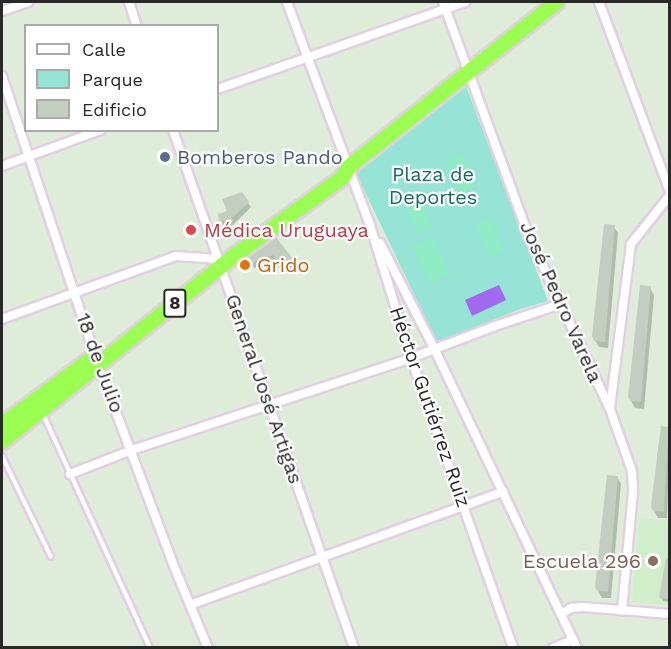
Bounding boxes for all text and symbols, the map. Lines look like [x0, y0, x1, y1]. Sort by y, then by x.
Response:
legend [24, 24, 219, 132]
text: Calle [82, 39, 126, 60]
text: Parque [82, 69, 143, 90]
text: Edificio [82, 99, 147, 120]
place label: Bomberos Pando [177, 145, 343, 169]
marker: Bomberos Pando [158, 150, 172, 164]
park label: Plaza de Deportes [389, 163, 477, 210]
street label: José Pedro Varela [515, 217, 607, 387]
place label: Médica Uruguaya [204, 218, 369, 242]
marker: Médica Uruguaya [182, 221, 200, 239]
place label: Grido [257, 253, 309, 277]
marker: Grido [238, 258, 252, 272]
road number: 8 [163, 288, 187, 318]
street label: General José Artigas [220, 290, 308, 488]
street label: Héctor Gutiérrez Ruiz [384, 303, 476, 511]
street label: 18 de Julio [71, 310, 129, 416]
place label: Escuela 296 [522, 549, 641, 573]
marker: Escuela 296 [646, 554, 660, 568]

